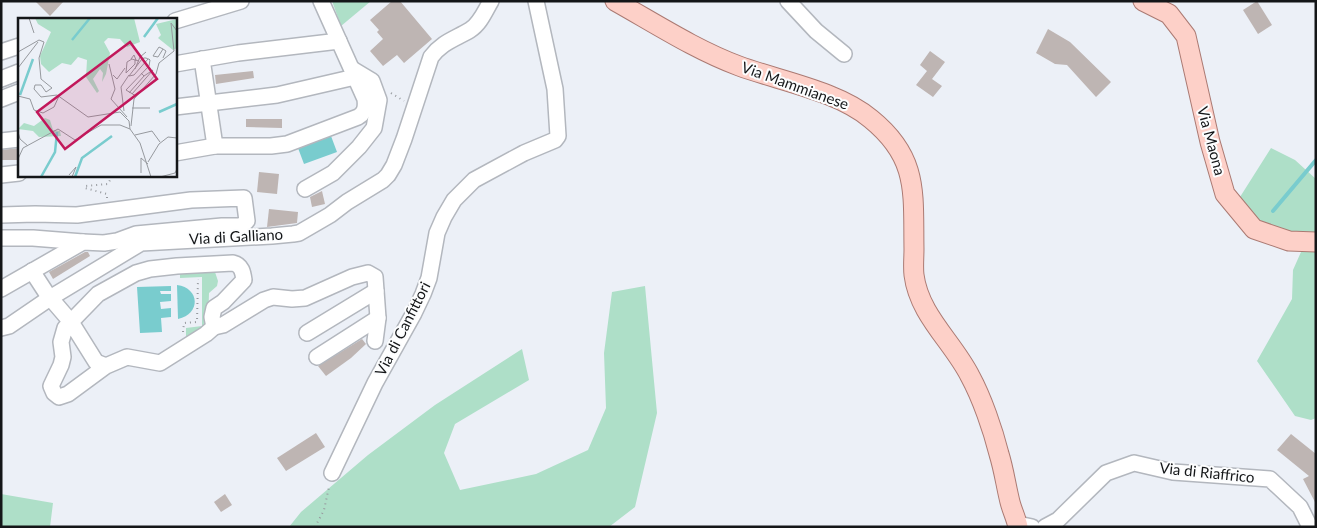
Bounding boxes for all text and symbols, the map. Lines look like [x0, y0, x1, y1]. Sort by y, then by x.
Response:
inset map [18, 18, 176, 176]
street label: Via Mammianese [739, 57, 851, 113]
street label: Via Maona [1194, 104, 1230, 177]
street label: Via di Galliano [188, 225, 283, 247]
street label: Via di Canfittori [371, 279, 434, 379]
street label: Via di Riaffrico [1159, 458, 1256, 486]

